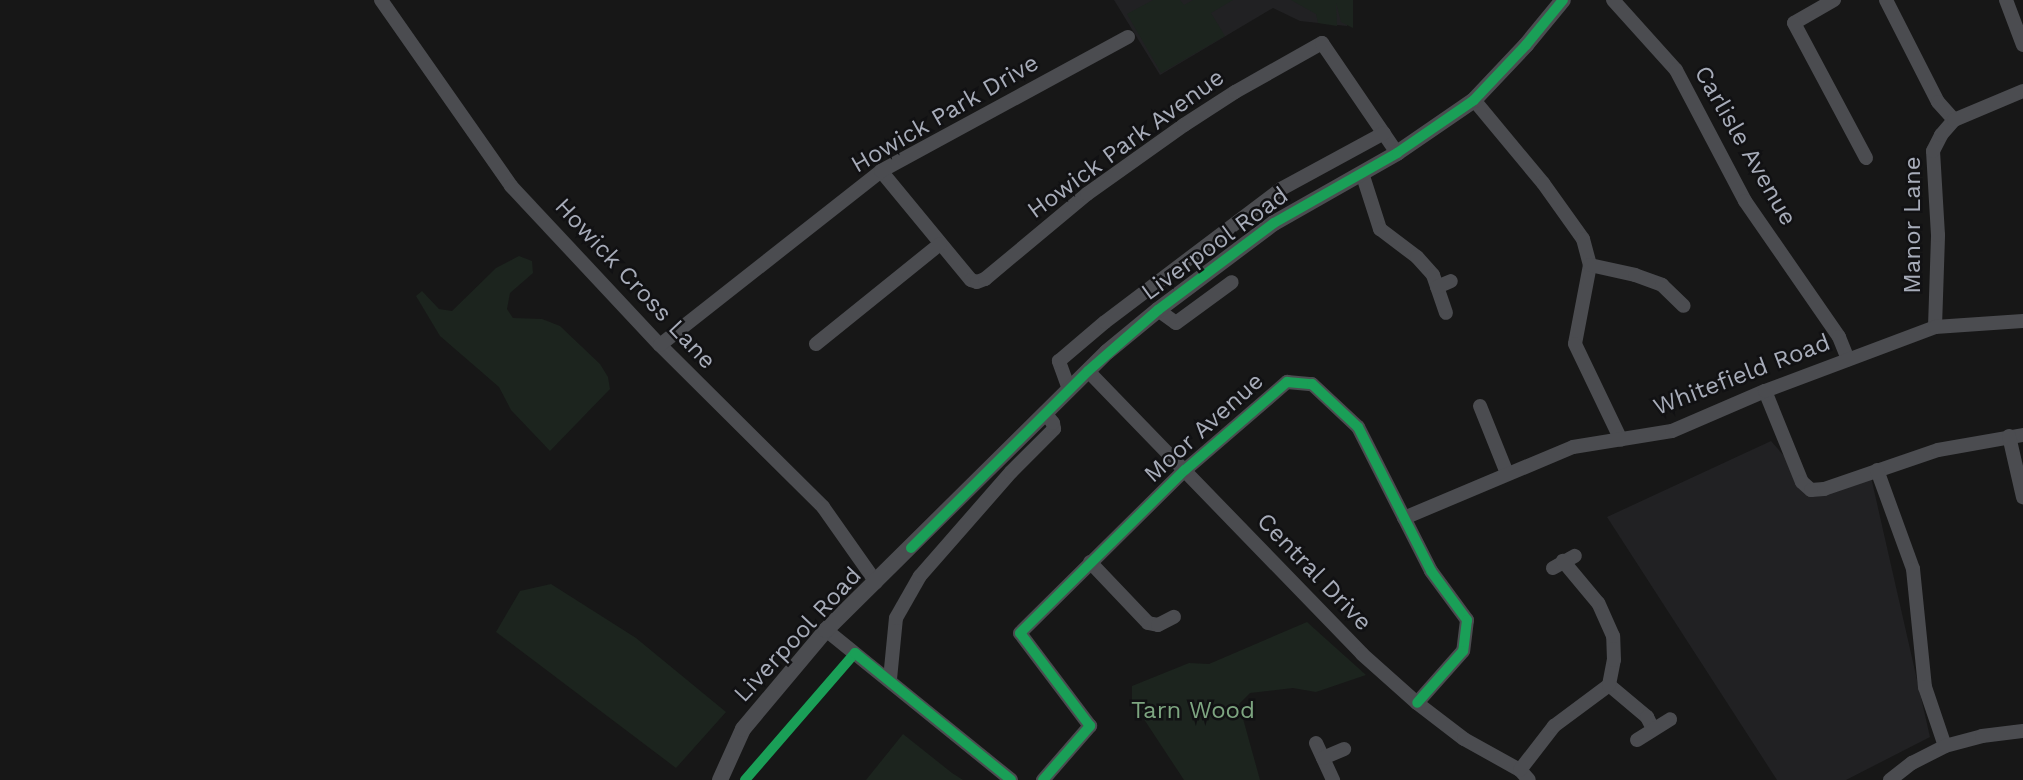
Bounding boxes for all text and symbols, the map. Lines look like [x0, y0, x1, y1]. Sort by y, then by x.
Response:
street label: Howick Park Drive [846, 48, 1044, 180]
street label: Carlisle Avenue [1687, 61, 1803, 231]
street label: Howick Park Avenue [1021, 62, 1231, 226]
street label: Manor Lane [1899, 156, 1927, 294]
street label: Liverpool Road [1136, 181, 1294, 307]
street label: Howick Cross Lane [548, 192, 722, 376]
street label: Whitefield Road [1650, 328, 1834, 422]
street label: Moor Avenue [1138, 366, 1270, 490]
street label: Central Drive [1250, 507, 1378, 637]
street label: Liverpool Road [728, 561, 868, 709]
park label: Tarn Wood [1131, 697, 1255, 725]

